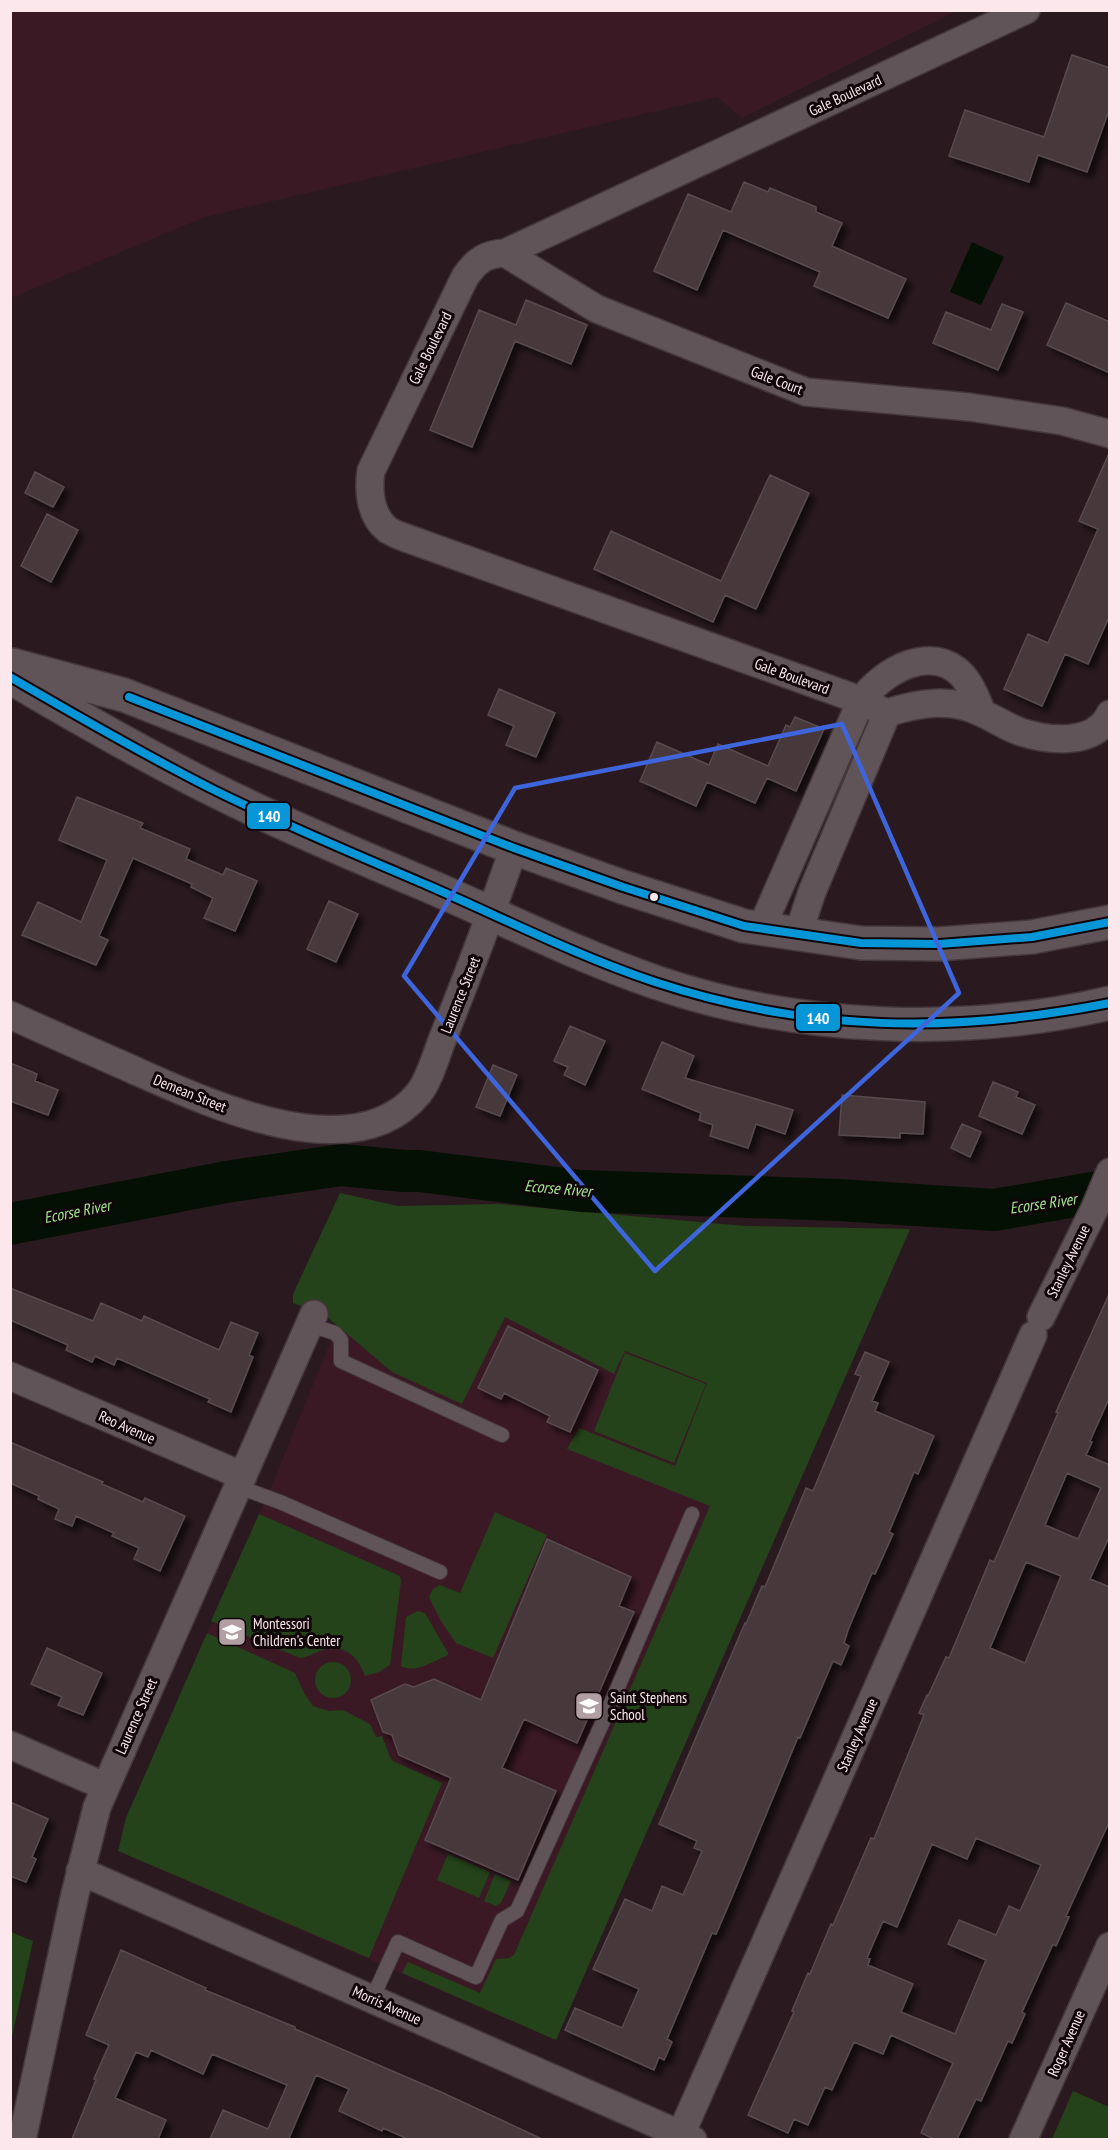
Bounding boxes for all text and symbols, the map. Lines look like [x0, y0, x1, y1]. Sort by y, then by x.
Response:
street label: Gale Boulevard [806, 70, 884, 120]
street label: Gale Boulevard [404, 309, 456, 387]
street label: Gale Court [748, 361, 806, 399]
street label: Gale Boulevard [752, 654, 832, 698]
line badge: 140 [246, 802, 291, 830]
text: 140 [258, 806, 281, 826]
unlabelled marker [648, 891, 660, 903]
street label: Laurence Street [436, 954, 484, 1036]
line badge: 140 [795, 1003, 841, 1032]
text: 140 [807, 1008, 830, 1028]
street label: Demean Street [151, 1070, 229, 1116]
water label: Ecorse River [524, 1175, 595, 1201]
water label: Ecorse River [1008, 1188, 1080, 1218]
water label: Ecorse River [42, 1194, 115, 1227]
street label: Stanley Avenue [1042, 1222, 1094, 1300]
street label: Reo Avenue [96, 1406, 158, 1448]
place label: Montessori Children's Center [253, 1614, 341, 1650]
school or university icon: Montessori Children's Center [216, 1616, 248, 1648]
street label: Laurence Street [111, 1675, 161, 1757]
place label: Saint Stephens School [610, 1688, 687, 1724]
school or university icon: Saint Stephens School [573, 1690, 605, 1722]
street label: Stanley Avenue [832, 1695, 882, 1775]
street label: Morris Avenue [350, 1981, 424, 2029]
street label: Roger Avenue [1043, 2007, 1089, 2079]

